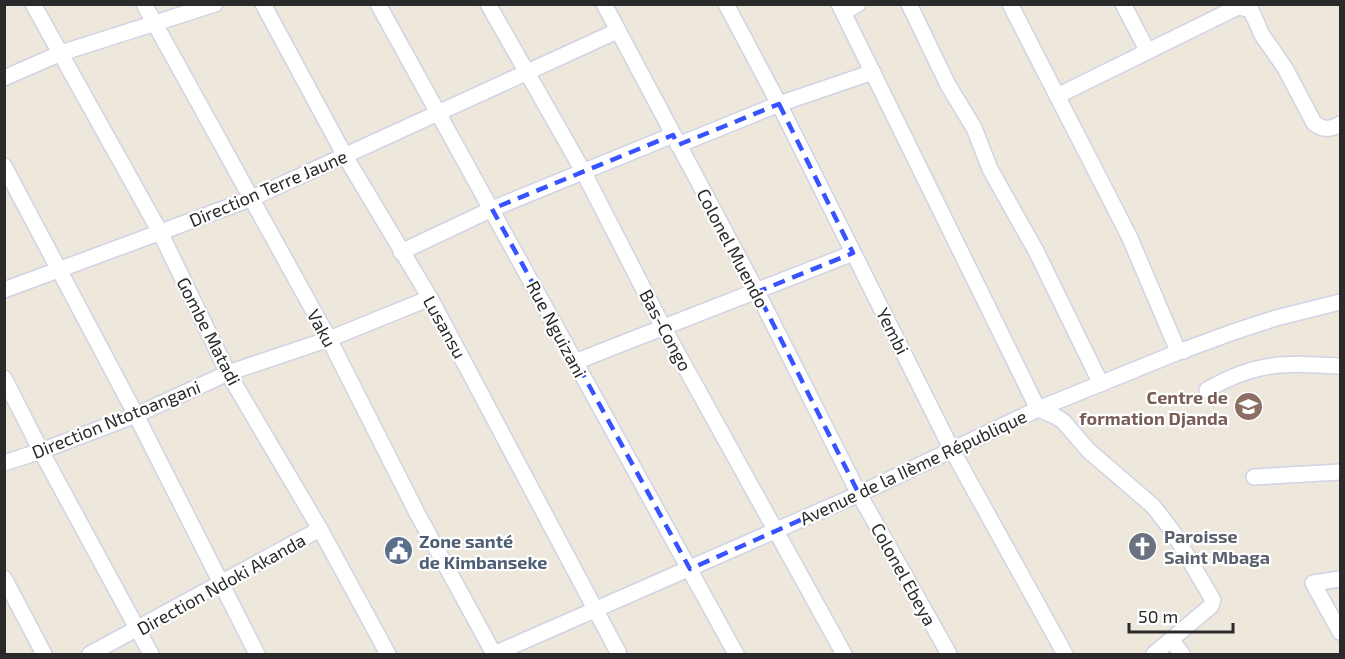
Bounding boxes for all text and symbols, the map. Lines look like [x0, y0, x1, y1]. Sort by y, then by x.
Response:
street label: Direction Terre Jaune [186, 145, 350, 231]
street label: Colonel Muendo [692, 185, 774, 311]
street label: Gombe Matadi [172, 273, 246, 389]
street label: Rue Nguizani [522, 277, 592, 381]
street label: Bas-Congo [635, 285, 697, 375]
street label: Lusansu [419, 292, 471, 362]
street label: Yembi [872, 304, 914, 358]
street label: Vaku [303, 305, 341, 351]
street label: Direction Ntotoangani [29, 375, 203, 463]
place label: Centre de formation Djanda [1079, 386, 1228, 429]
school or university icon: Centre de formation Djanda [1233, 391, 1265, 423]
street label: Avenue de la IIème République [796, 405, 1030, 529]
street label: Colonel Ebeya [867, 519, 941, 629]
place label: Paroisse Saint Mbaga [1164, 525, 1270, 568]
street label: Direction Ndoki Akanda [133, 529, 309, 639]
place label: Zone santé de Kimbanseke [419, 530, 547, 573]
church icon: Paroisse Saint Mbaga [1127, 530, 1159, 562]
public building icon: Zone santé de Kimbanseke [382, 535, 414, 567]
scale bar [1129, 596, 1232, 634]
text: 50 m [1138, 605, 1178, 627]

